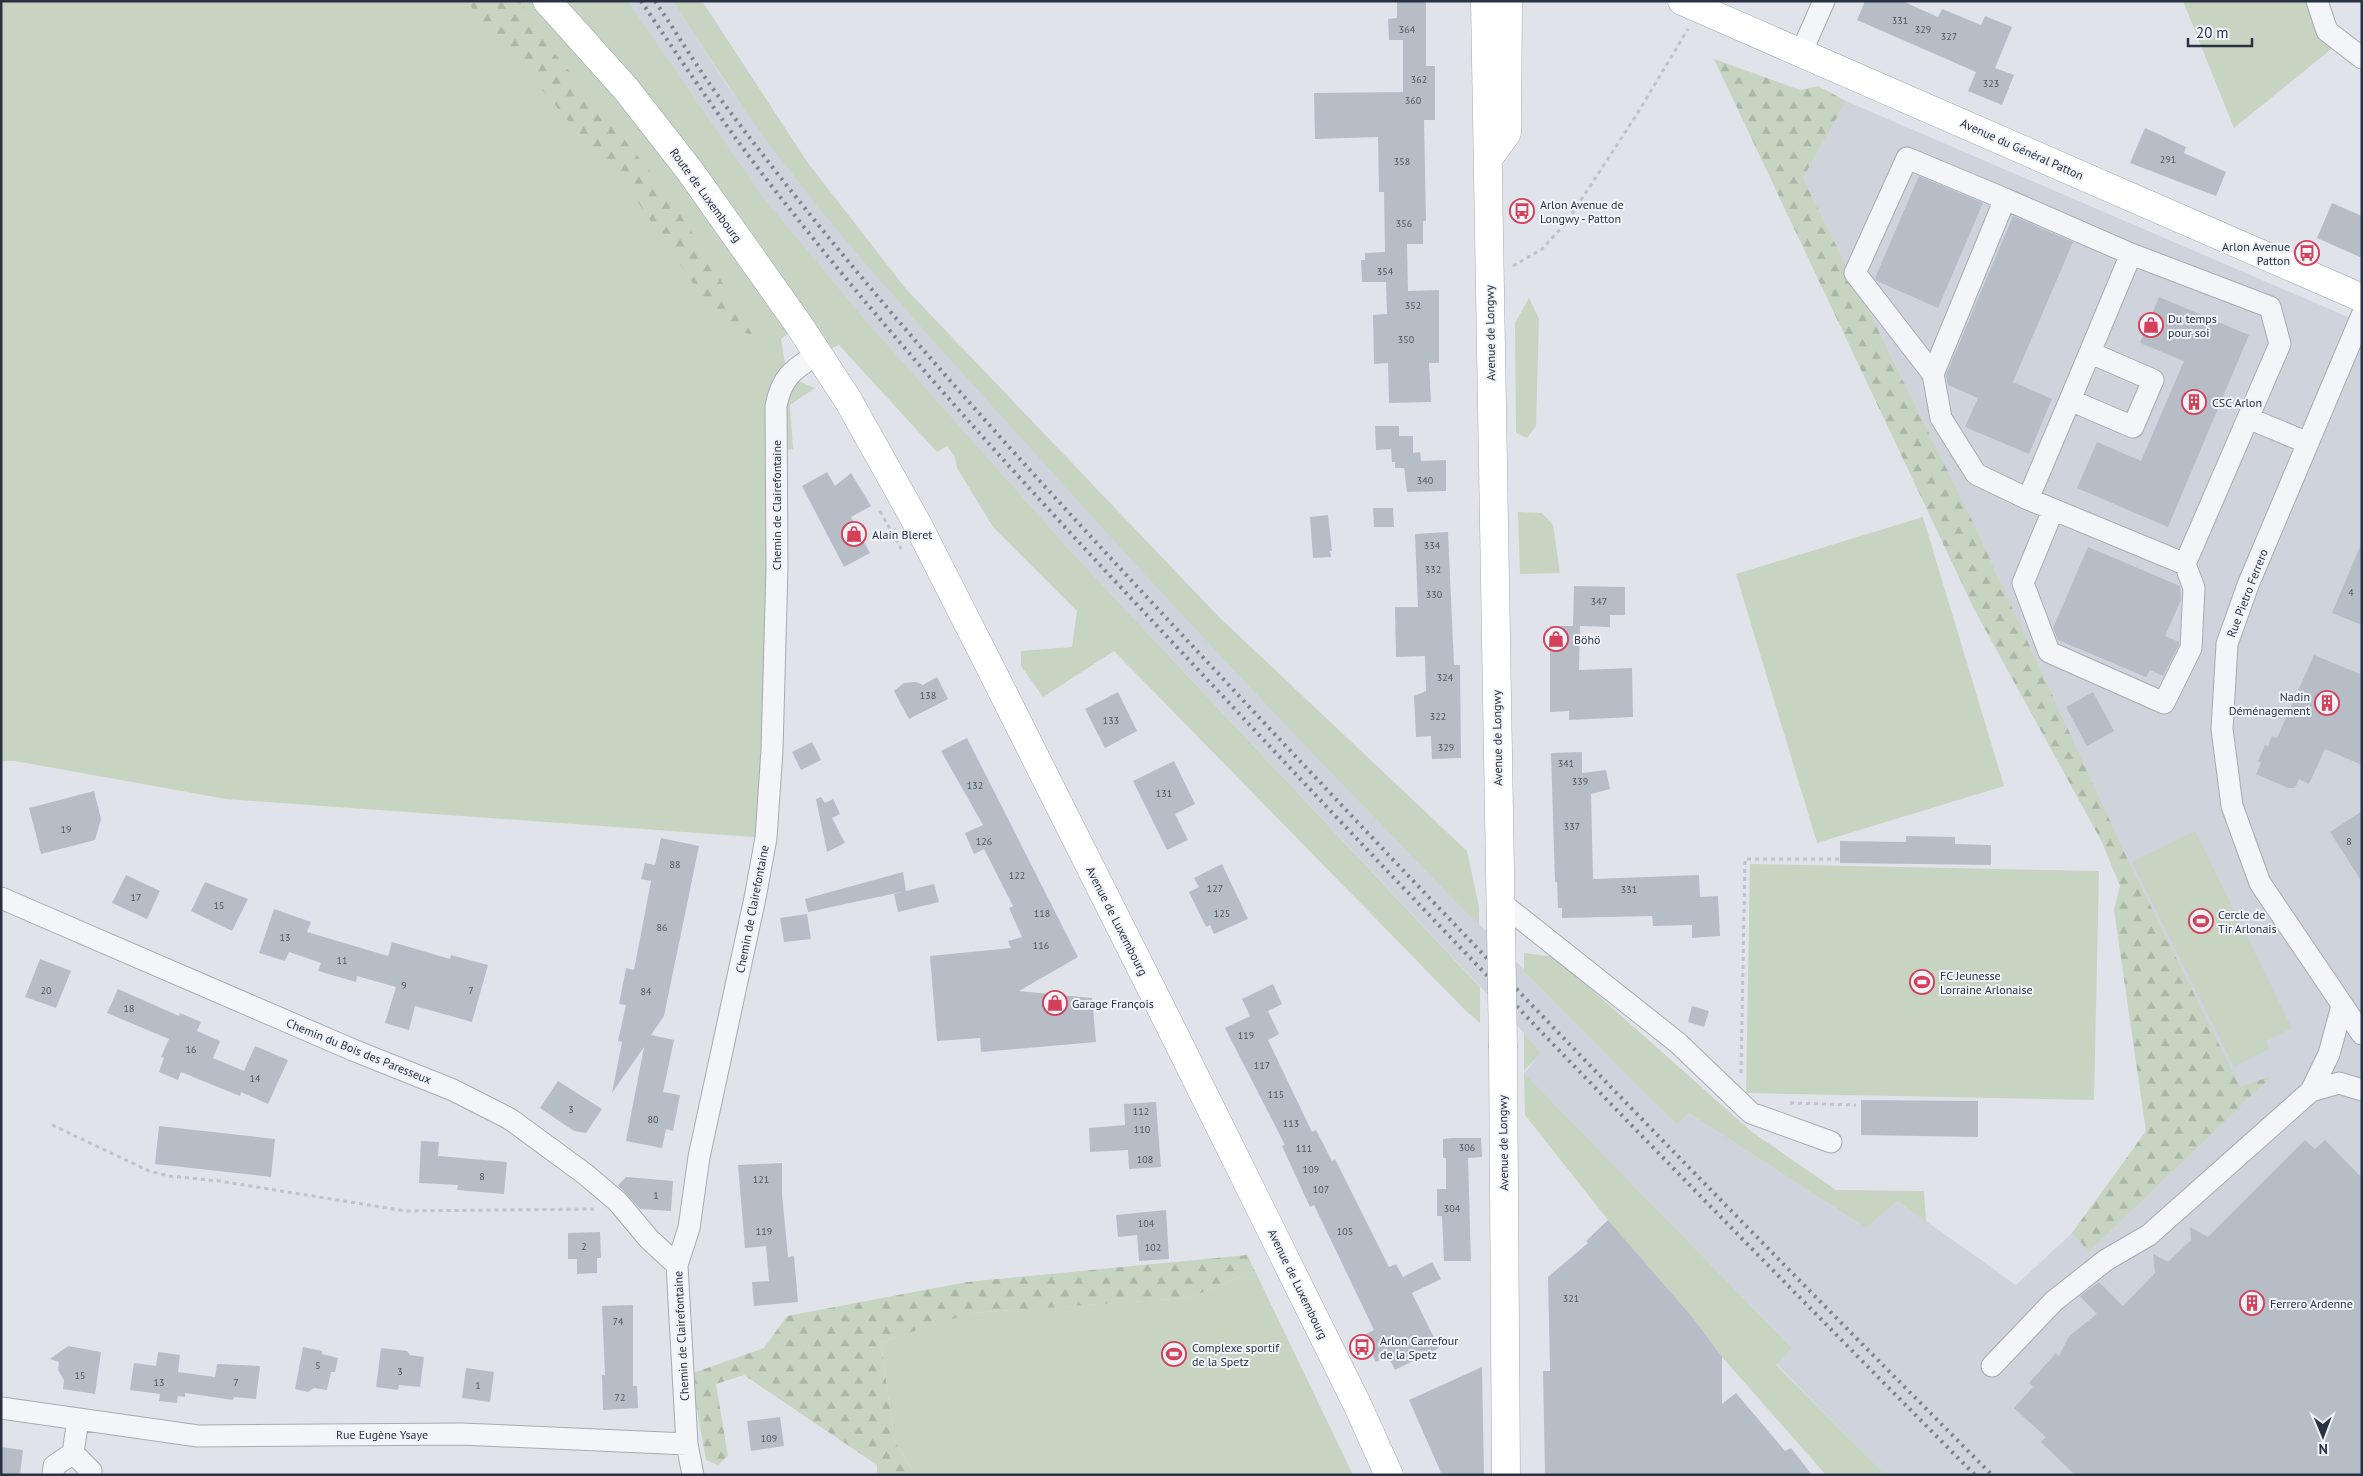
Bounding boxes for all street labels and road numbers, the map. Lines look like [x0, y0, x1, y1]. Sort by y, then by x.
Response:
street label: Avenue du Général Patton [1958, 115, 2086, 183]
street label: Route de Luxembourg [667, 145, 745, 245]
street label: Avenue de Longwy [1482, 285, 1498, 381]
street label: Chemin de Clairefontaine [769, 440, 784, 570]
street label: Rue Pietro Ferrero [2223, 547, 2271, 639]
street label: Avenue de Longwy [1489, 690, 1505, 786]
street label: Chemin de Clairefontaine [732, 844, 772, 974]
street label: Avenue de Luxembourg [1083, 864, 1151, 978]
street label: Chemin du Bois des Paresseux [284, 1015, 434, 1087]
street label: Avenue de Longwy [1495, 1095, 1511, 1191]
street label: Avenue de Luxembourg [1265, 1227, 1331, 1341]
street label: Chemin de Clairefontaine [670, 1271, 692, 1401]
street label: Rue Eugène Ysaye [336, 1427, 428, 1442]

